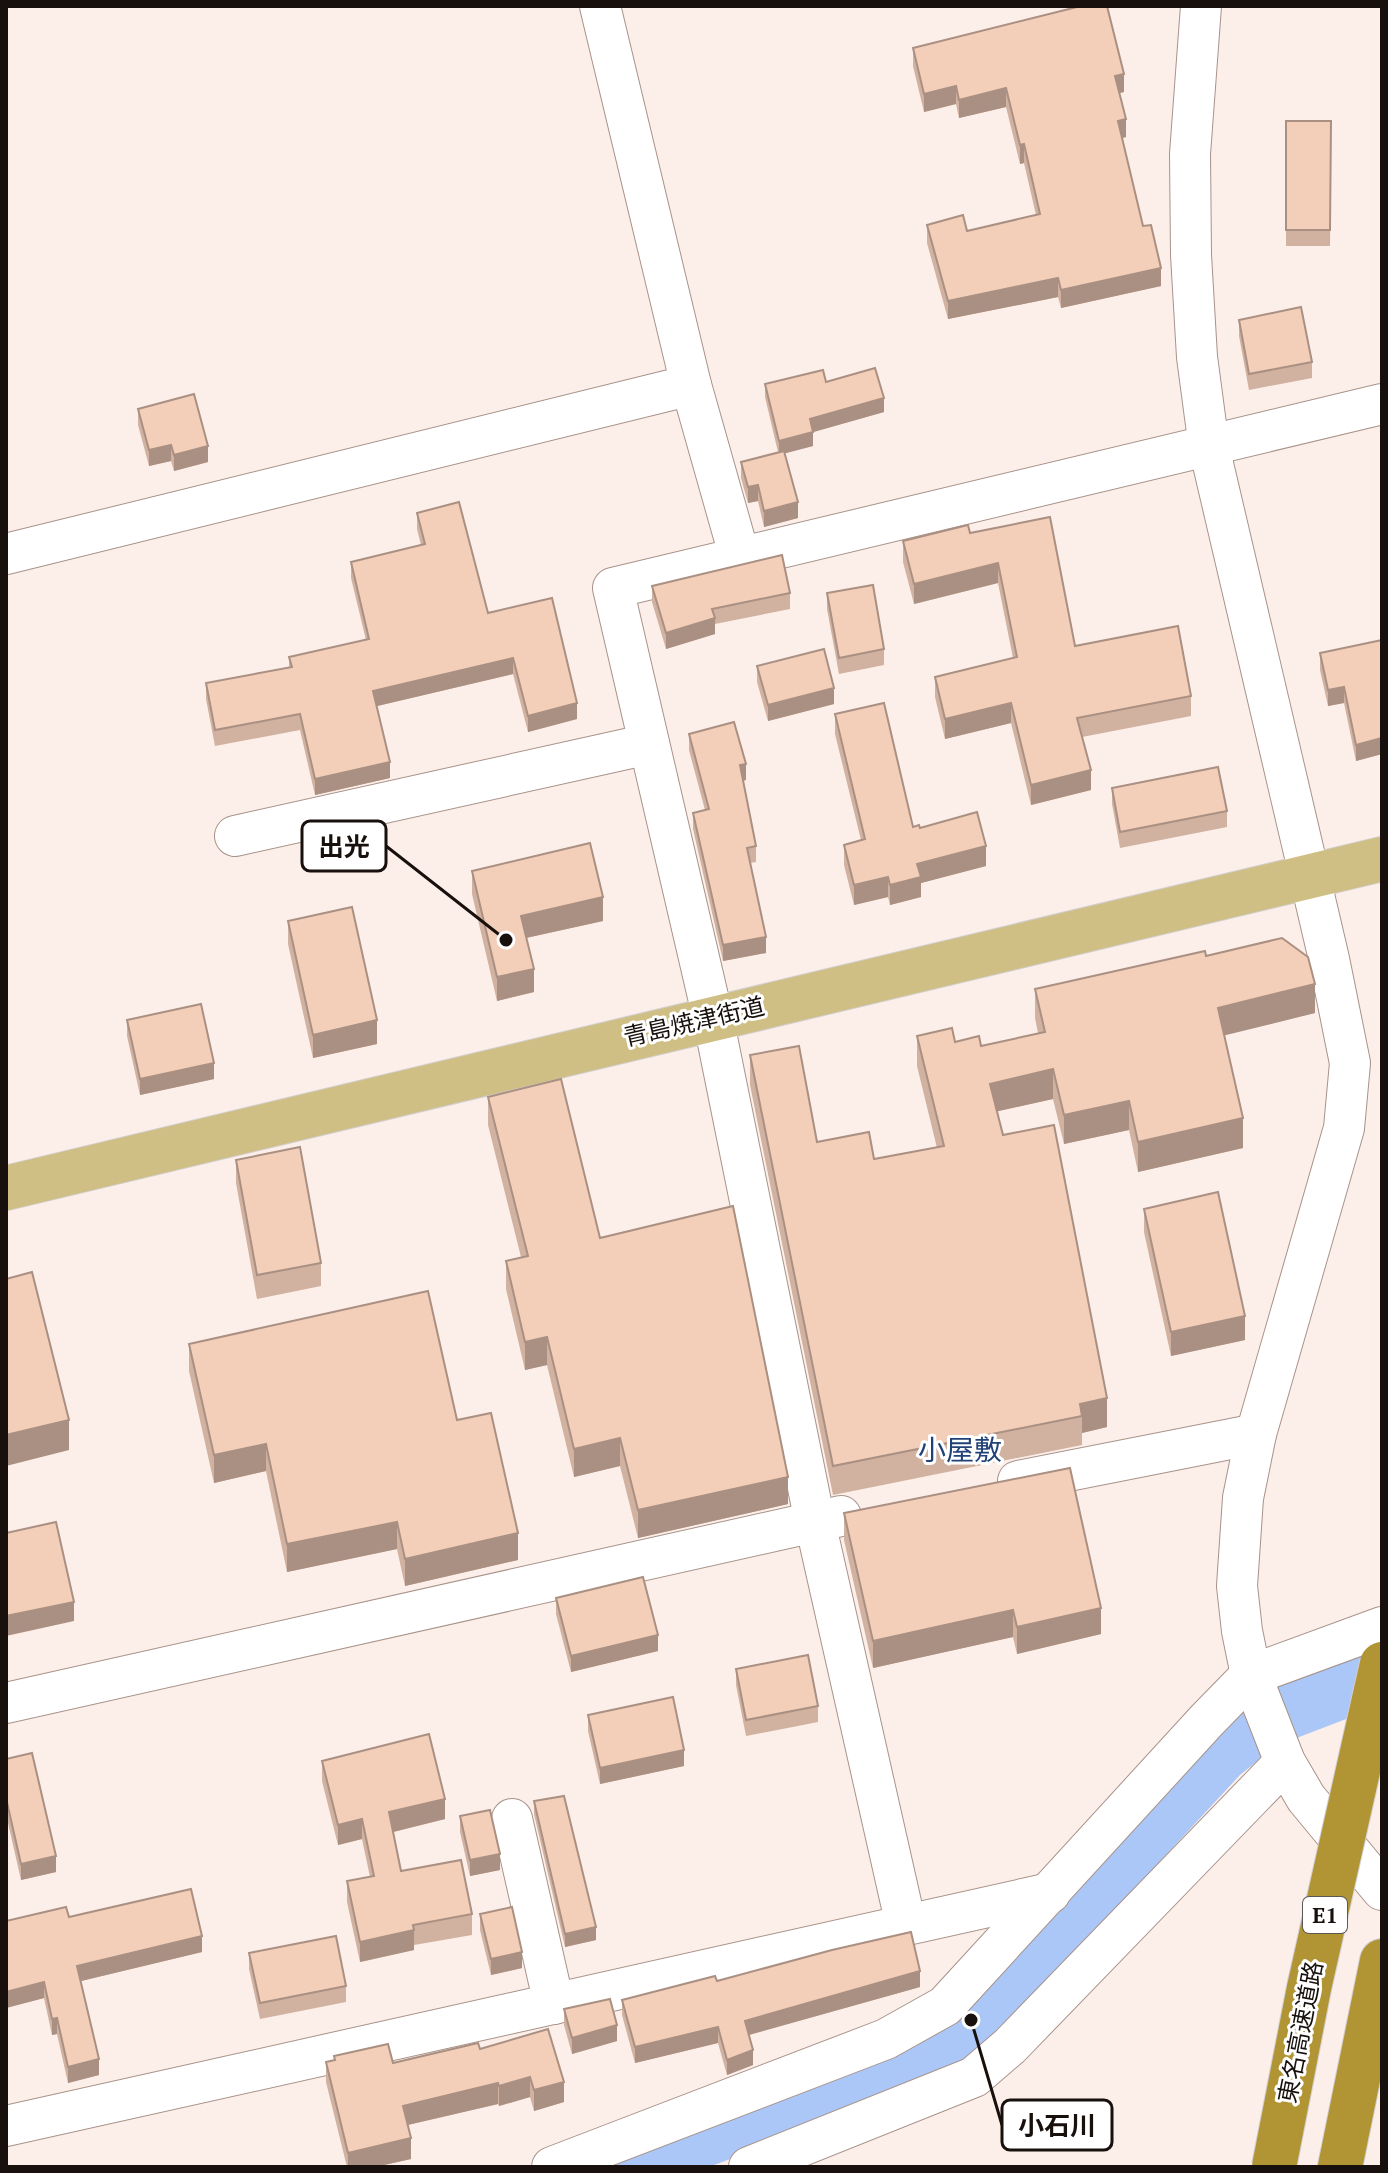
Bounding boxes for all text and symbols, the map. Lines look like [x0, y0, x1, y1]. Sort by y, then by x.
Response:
callout: 出光 [302, 821, 386, 871]
text: 出光 [318, 829, 370, 863]
street label: 青島焼津街道 [620, 989, 768, 1053]
district label: 小屋敷 [918, 1431, 1002, 1468]
road number: E1 [1303, 1897, 1347, 1933]
street label: 東名高速道路 [1271, 1958, 1329, 2106]
callout: 小石川 [1002, 2100, 1112, 2150]
text: 小石川 [1018, 2108, 1096, 2142]

